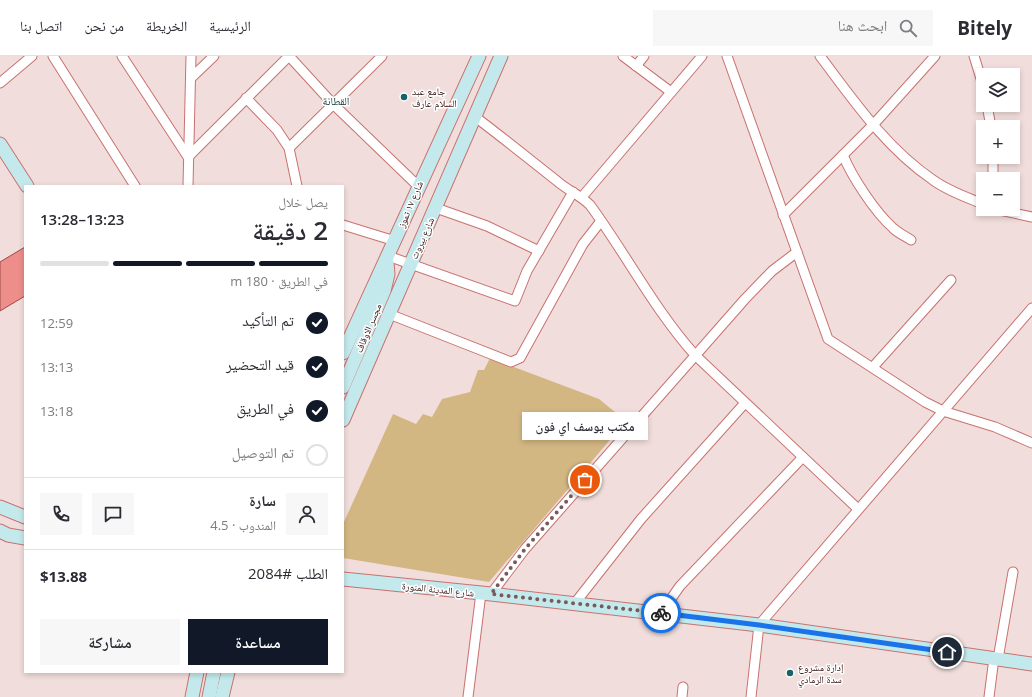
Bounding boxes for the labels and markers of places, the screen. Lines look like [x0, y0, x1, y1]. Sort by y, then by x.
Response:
place label: جامع عبد السلام عارف [412, 84, 457, 111]
marker: جامع عبد السلام عارف [399, 92, 409, 102]
callout: مكتب يوسف اي فون [522, 412, 648, 440]
pin [568, 463, 602, 497]
pin [930, 635, 964, 669]
place label: إدارة مشروع سدة الرمادي [798, 660, 844, 688]
marker: إدارة مشروع سدة الرمادي [785, 668, 795, 678]

